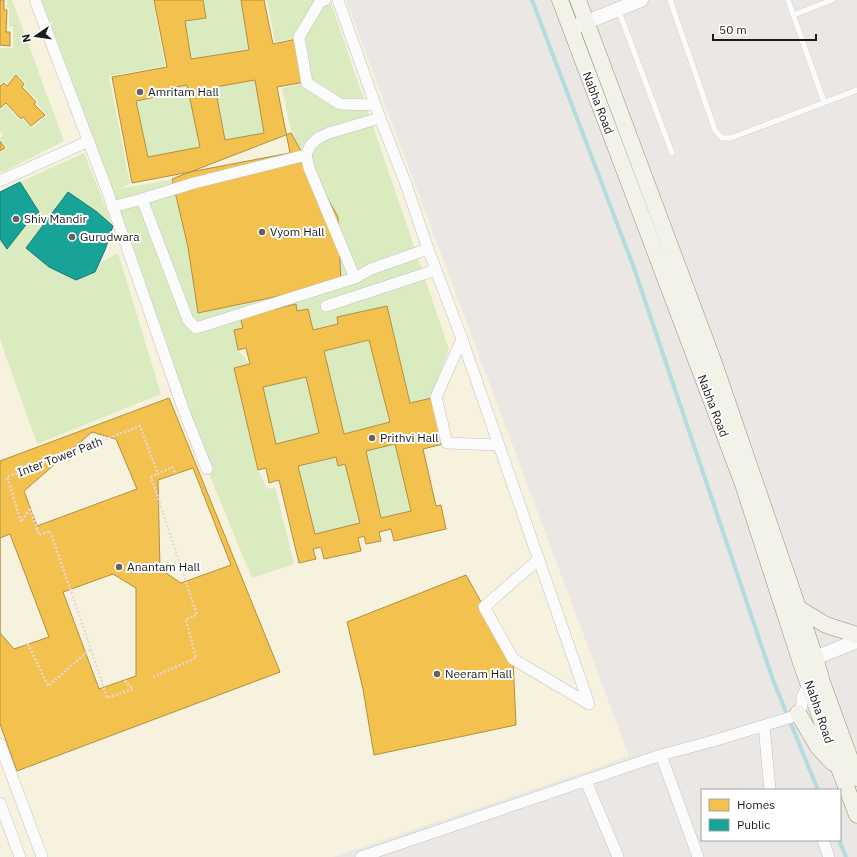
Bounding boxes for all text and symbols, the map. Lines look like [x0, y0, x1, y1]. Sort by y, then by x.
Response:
north arrow [16, 16, 56, 56]
scale bar [713, 16, 816, 42]
text: 50 m [719, 22, 747, 37]
text: N [19, 33, 34, 44]
street label: Nabha Road [580, 70, 617, 136]
place label: Amritam Hall [148, 84, 219, 99]
marker: Amritam Hall [135, 87, 145, 97]
place label: Shiv Mandir [24, 211, 87, 226]
marker: Shiv Mandir [11, 214, 21, 224]
place label: Vyom Hall [270, 224, 325, 239]
marker: Vyom Hall [257, 227, 267, 237]
place label: Gurudwara [80, 229, 140, 244]
marker: Gurudwara [67, 232, 77, 242]
street label: Nabha Road [695, 373, 732, 439]
place label: Prithvi Hall [380, 430, 439, 445]
street label: Inter Tower Path [15, 433, 104, 480]
marker: Prithvi Hall [367, 433, 377, 443]
place label: Anantam Hall [127, 559, 200, 574]
marker: Anantam Hall [114, 562, 124, 572]
place label: Neeram Hall [445, 666, 512, 681]
marker: Neeram Hall [432, 669, 442, 679]
street label: Nabha Road [802, 678, 837, 745]
legend [701, 789, 841, 841]
text: Homes [737, 797, 775, 812]
text: Public [737, 817, 770, 832]

